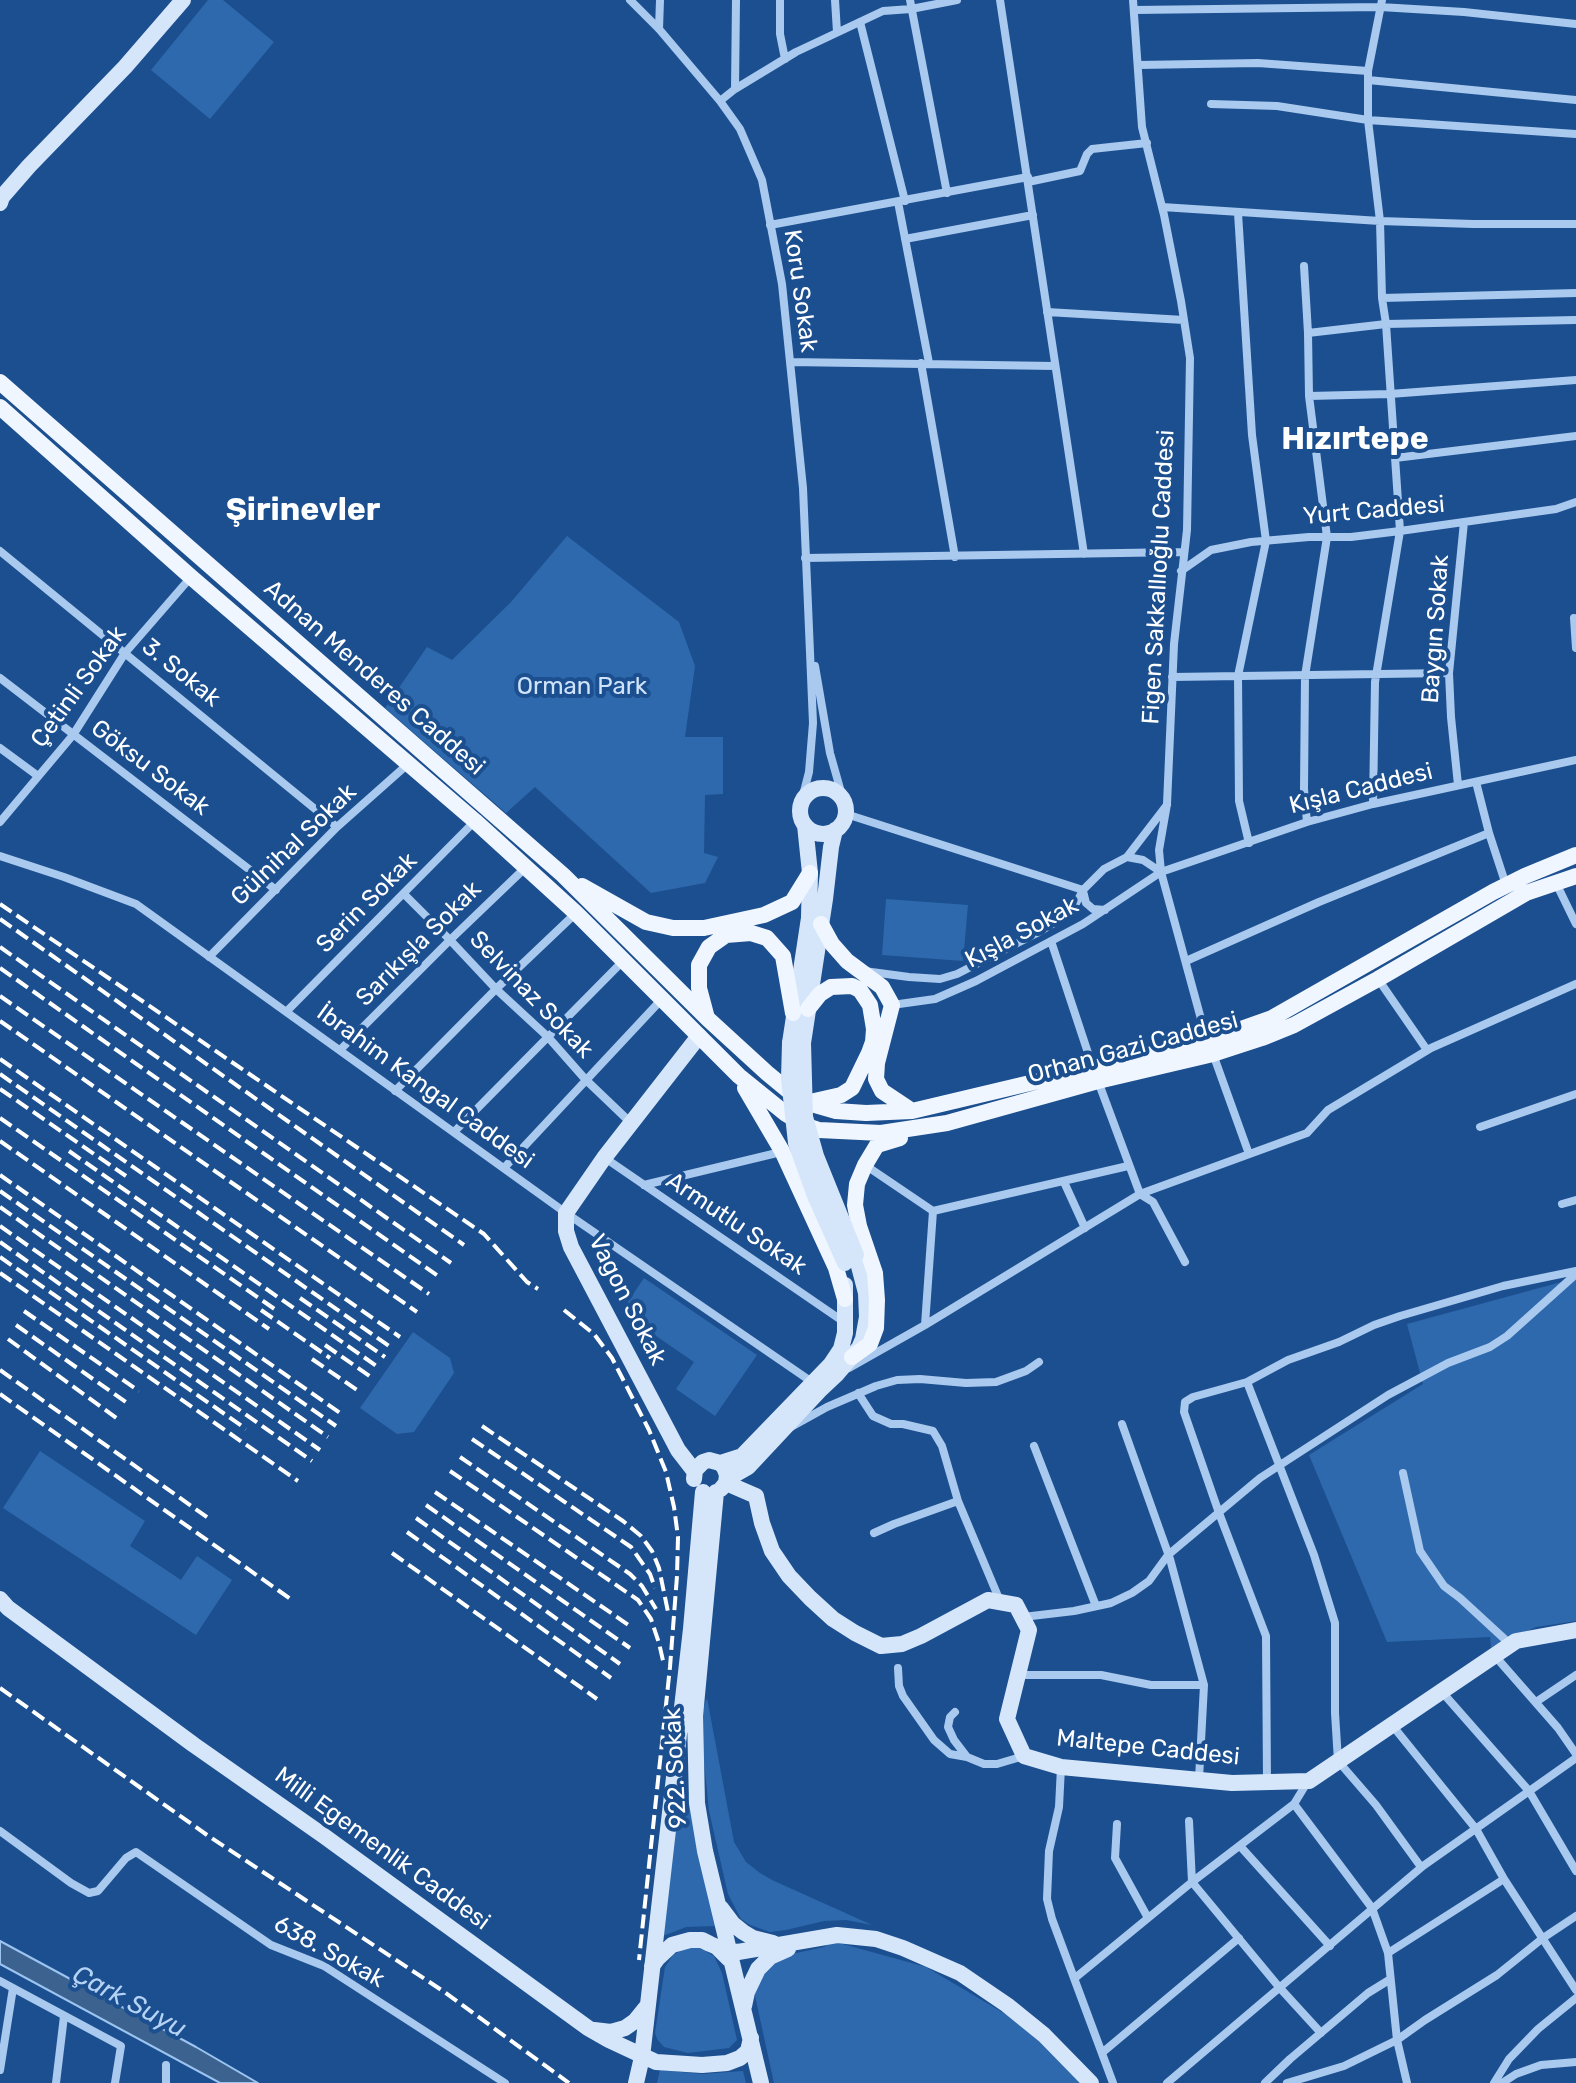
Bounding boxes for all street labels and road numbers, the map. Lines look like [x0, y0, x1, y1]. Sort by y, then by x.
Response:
street label: Koru Sokak [777, 228, 823, 354]
street label: Figen Sakkallıoğlu Caddesi [1137, 429, 1181, 725]
street label: Yurt Caddesi [1302, 490, 1446, 532]
street label: Baygın Sokak [1416, 554, 1456, 704]
street label: Adnan Menderes Caddesi [258, 574, 490, 782]
street label: Çetinli Sokak [25, 621, 133, 753]
street label: 3. Sokak [136, 633, 226, 713]
street label: Göksu Sokak [85, 714, 215, 822]
street label: Kışla Caddesi [1286, 757, 1436, 821]
street label: Gülnihal Sokak [225, 778, 363, 912]
street label: Serin Sokak [311, 847, 423, 959]
street label: Sarıkışla Sokak [350, 875, 488, 1013]
street label: Kışla Sokak [961, 891, 1083, 975]
street label: Selvinaz Sokak [463, 925, 599, 1065]
street label: İbrahim Kangal Caddesi [311, 999, 539, 1175]
street label: Orhan Gazi Caddesi [1025, 1006, 1241, 1090]
street label: Armutlu Sokak [660, 1166, 812, 1282]
street label: Vagon Sokak [582, 1230, 672, 1370]
street label: 922. Sokak [658, 1707, 694, 1829]
street label: Maltepe Caddesi [1055, 1724, 1241, 1772]
street label: Milli Egemenlik Caddesi [269, 1761, 495, 1937]
street label: 638. Sokak [269, 1910, 389, 1994]

